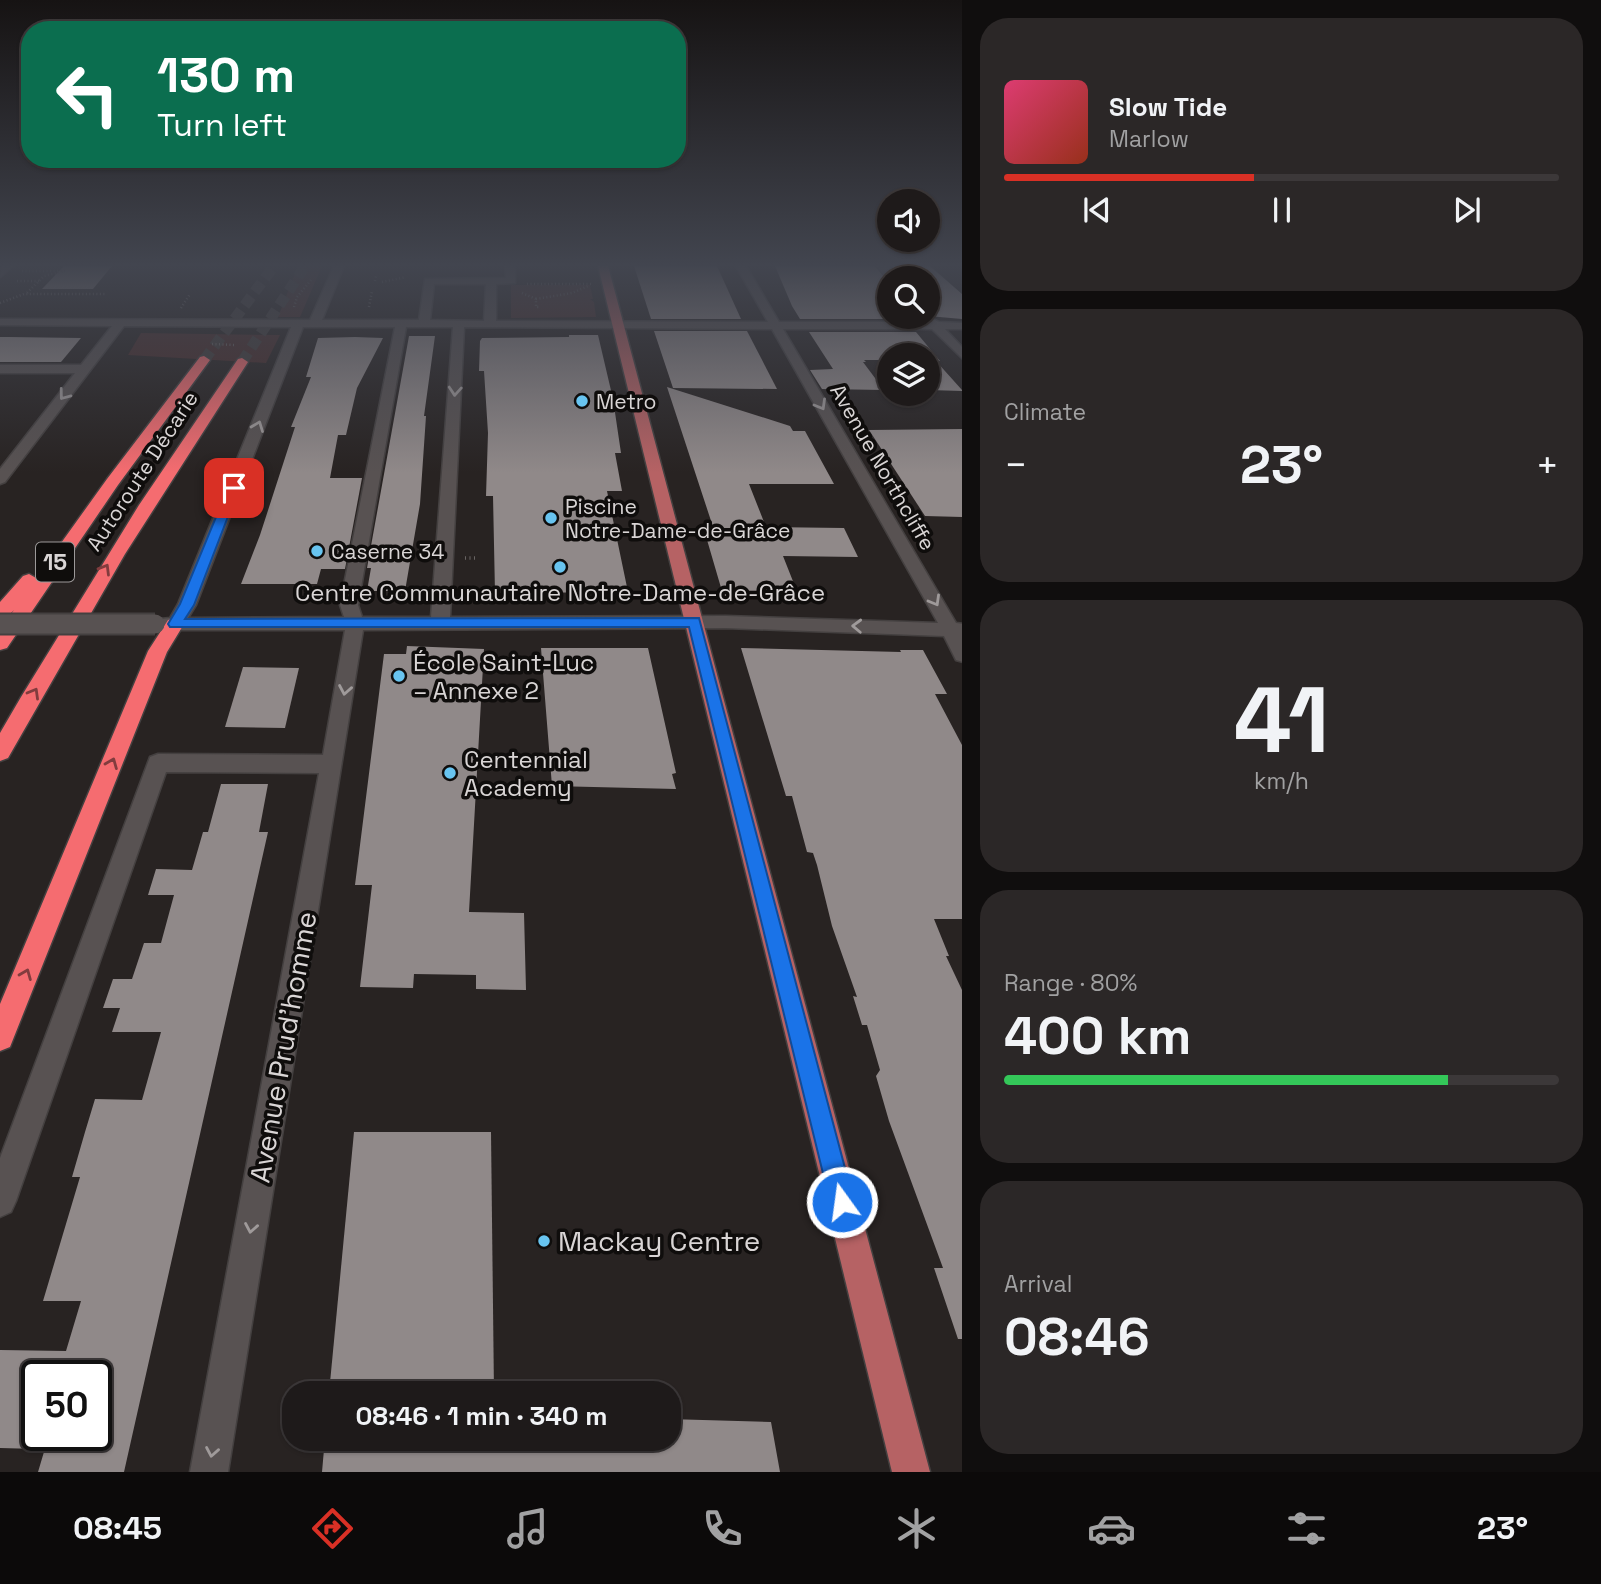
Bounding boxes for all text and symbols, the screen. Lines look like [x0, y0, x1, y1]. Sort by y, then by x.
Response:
text: 130 m [157, 44, 295, 106]
icon: left [42, 49, 133, 140]
text: Slow Tide [1109, 90, 1227, 124]
text: Turn left [157, 105, 287, 145]
text: Marlow [1109, 124, 1189, 154]
map controls [877, 189, 940, 406]
button: sound [877, 189, 940, 252]
icon: previous [1078, 191, 1116, 229]
icon: pause [1263, 191, 1301, 229]
icon: next [1448, 191, 1486, 229]
button: search [877, 266, 940, 329]
button: layers [877, 343, 940, 406]
street label: Avenue Northcliffe [824, 379, 942, 555]
street label: Autoroute Décarie [80, 386, 204, 556]
one-way arrow [447, 386, 462, 397]
one-way arrow [60, 388, 73, 400]
place label: Metro [596, 388, 656, 415]
marker: Metro [574, 393, 590, 409]
one-way arrow [813, 397, 826, 410]
text: Climate [1004, 397, 1086, 427]
one-way arrow [250, 420, 264, 432]
text: 23° [1240, 432, 1323, 498]
text: − [1004, 441, 1028, 489]
text: + [1535, 441, 1559, 489]
pin [204, 458, 264, 518]
icon: arrive [215, 469, 253, 507]
place label: Piscine Notre-Dame-de-Grâce [565, 493, 790, 544]
marker: Piscine Notre-Dame-de-Grâce [543, 510, 559, 526]
place label: Caserne 34 [331, 538, 444, 565]
road number: 15 [36, 542, 74, 582]
marker: Caserne 34 [309, 543, 325, 559]
marker: Centre Communautaire Notre-Dame-de-Grâce [552, 559, 568, 575]
one-way arrow [97, 564, 110, 577]
place label: Centre Communautaire Notre-Dame-de-Grâce [295, 577, 825, 608]
one-way arrow [927, 594, 940, 607]
one-way arrow [851, 618, 862, 633]
place label: École Saint-Luc – Annexe 2 [413, 647, 594, 706]
text: 41 [1234, 662, 1329, 779]
marker: École Saint-Luc – Annexe 2 [391, 668, 407, 684]
one-way arrow [338, 684, 353, 696]
one-way arrow [26, 687, 39, 700]
place label: Centennial Academy [464, 744, 588, 803]
one-way arrow [104, 758, 118, 770]
marker: Centennial Academy [442, 765, 458, 781]
text: km/h [1254, 766, 1309, 796]
street label: Avenue Prud'homme [241, 909, 325, 1185]
text: Range · 80% [1004, 968, 1137, 998]
one-way arrow [18, 969, 32, 981]
text: 400 km [1004, 1003, 1191, 1069]
position arrow [805, 1165, 879, 1239]
one-way arrow [245, 1222, 260, 1234]
place label: Mackay Centre [558, 1223, 760, 1259]
marker: Mackay Centre [536, 1233, 552, 1249]
text: Arrival [1004, 1269, 1072, 1299]
text: 08:46 [1004, 1304, 1150, 1370]
speed limit sign: 50 [21, 1360, 112, 1451]
text: 08:46 · 1 min · 340 m [355, 1399, 608, 1433]
one-way arrow [206, 1446, 221, 1458]
icon: directions [308, 1504, 357, 1553]
icon: music [503, 1504, 552, 1553]
icon: phone [698, 1504, 747, 1553]
icon: climate [892, 1504, 941, 1553]
icon: car [1087, 1504, 1136, 1553]
icon: filters [1282, 1504, 1331, 1553]
text: 08:45 [73, 1508, 162, 1548]
text: 23° [1477, 1508, 1528, 1548]

